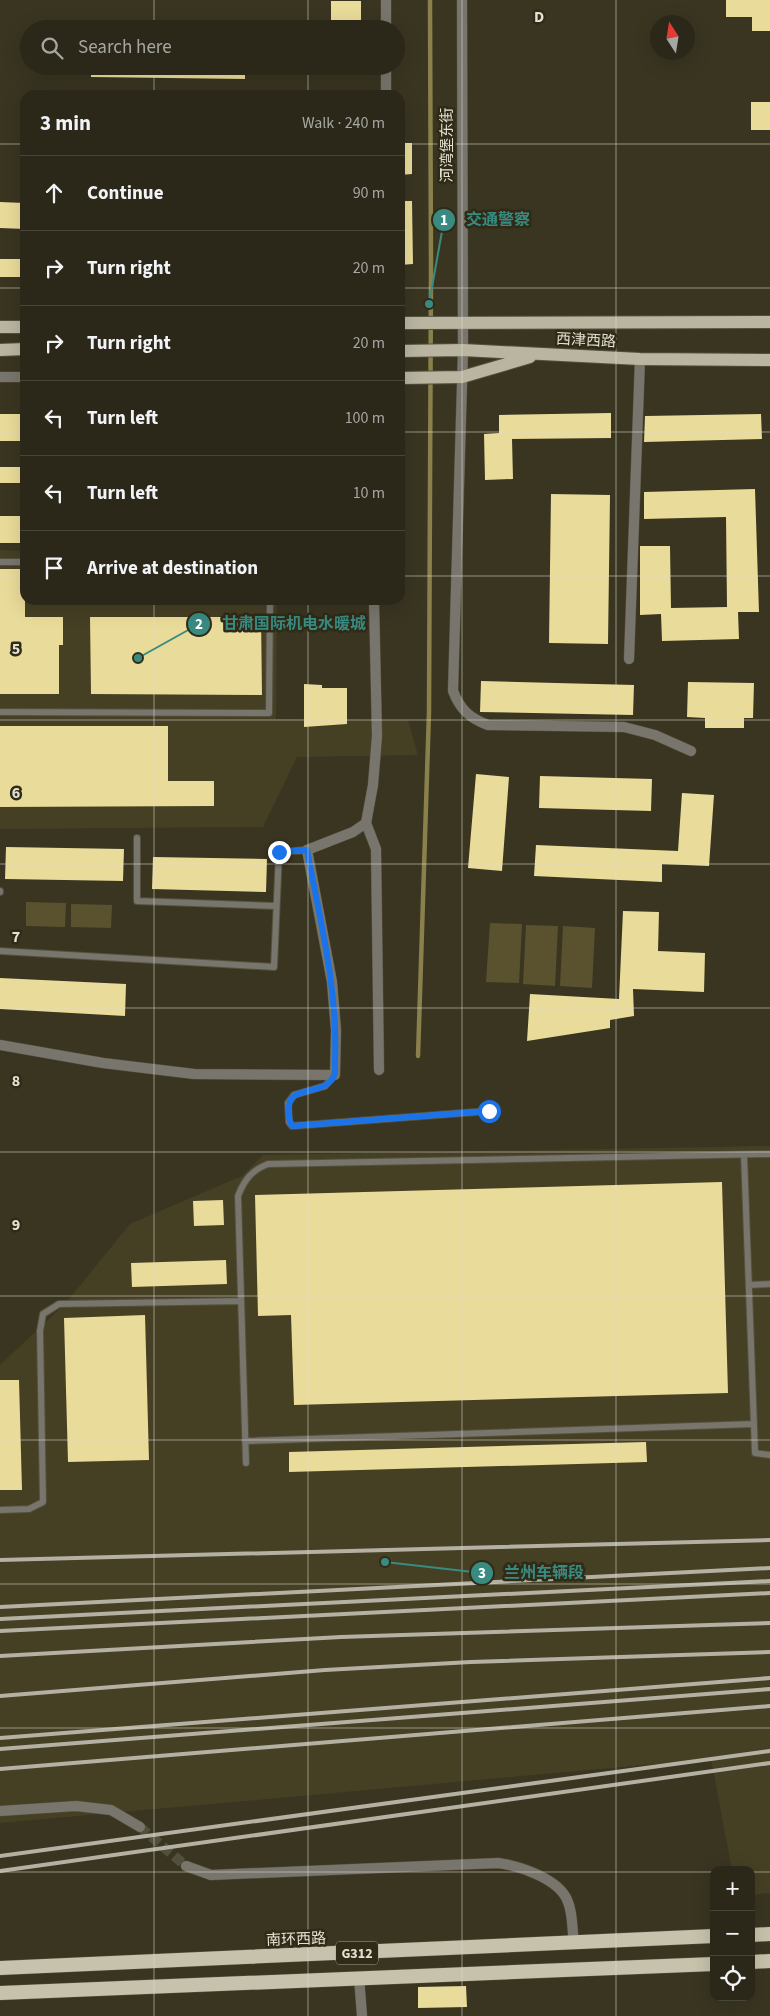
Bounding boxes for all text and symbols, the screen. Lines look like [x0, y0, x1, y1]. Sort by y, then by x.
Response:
text: D [534, 6, 544, 28]
north arrow [650, 15, 695, 60]
search box [20, 20, 405, 75]
icon: search [38, 34, 66, 62]
text: Search here [78, 34, 172, 61]
street label: 河湾堡东街 [437, 107, 458, 183]
text: 3 min [40, 108, 91, 138]
text: Walk · 240 m [302, 112, 385, 134]
icon: ahead [40, 179, 68, 207]
text: Continue [87, 180, 164, 207]
text: 90 m [353, 182, 385, 204]
callout: 交通警察 [431, 204, 540, 235]
text: 交通警察 [466, 209, 530, 231]
text: 1 [440, 210, 448, 231]
icon: right [40, 254, 68, 282]
text: Turn right [87, 255, 171, 282]
text: 20 m [353, 257, 385, 279]
street label: 西津西路 [555, 328, 616, 353]
icon: right [40, 329, 68, 357]
text: Turn right [87, 330, 171, 357]
text: 20 m [353, 332, 385, 354]
icon: left [40, 404, 68, 432]
text: Turn left [87, 405, 158, 432]
text: 100 m [345, 407, 385, 429]
icon: left [40, 479, 68, 507]
text: Turn left [87, 480, 158, 507]
text: 10 m [353, 482, 385, 504]
icon: arrive [40, 554, 68, 582]
text: Arrive at destination [87, 555, 258, 582]
callout: 甘肃国际机电水暖城 [187, 608, 376, 639]
text: 甘肃国际机电水暖城 [222, 613, 366, 635]
text: 2 [195, 614, 203, 635]
text: 5 [12, 638, 20, 660]
text: 6 [12, 782, 20, 804]
route end [268, 841, 291, 864]
text: 7 [12, 926, 20, 948]
text: 8 [12, 1070, 20, 1092]
route start [478, 1100, 501, 1123]
text: 9 [12, 1214, 20, 1236]
callout: 兰州车辆段 [469, 1557, 594, 1588]
text: 兰州车辆段 [504, 1562, 584, 1584]
text: 3 [478, 1563, 486, 1584]
map controls [710, 1866, 755, 2001]
button: + [710, 1866, 755, 1911]
button: − [710, 1911, 755, 1956]
street label: 南环西路 [266, 1928, 326, 1951]
road number: G312 [336, 1942, 378, 1965]
button: locate [710, 1956, 755, 2001]

